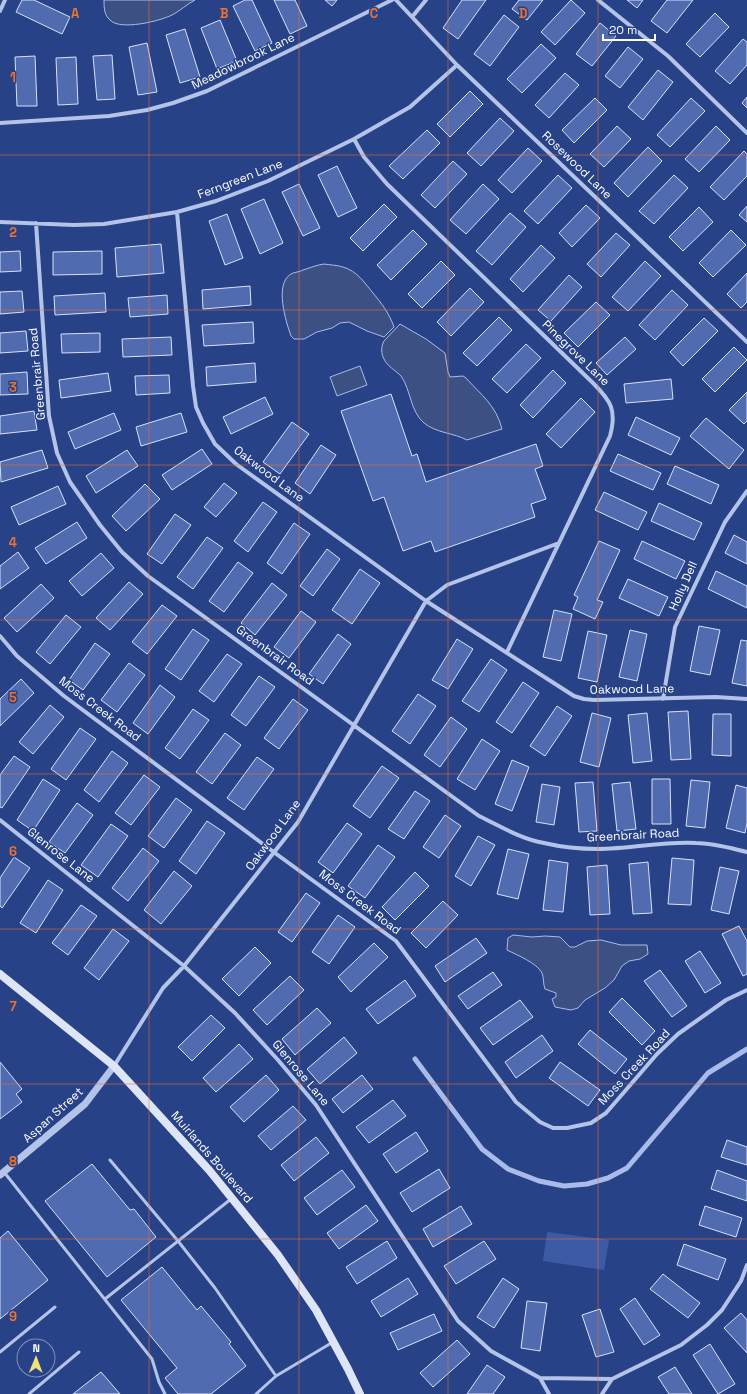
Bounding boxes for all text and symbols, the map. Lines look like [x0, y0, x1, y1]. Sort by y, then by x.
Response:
text: A [71, 5, 80, 22]
text: B [220, 5, 229, 22]
text: C [370, 5, 378, 22]
text: D [519, 5, 528, 22]
scale bar [603, 16, 655, 42]
text: 20 m [609, 22, 637, 38]
street label: Meadowbrook Lane [189, 29, 297, 93]
text: 1 [10, 69, 16, 86]
street label: Rosewood Lane [539, 128, 615, 202]
street label: Ferngreen Lane [195, 155, 285, 203]
text: 2 [9, 224, 17, 241]
street label: Pinegrove Lane [539, 317, 613, 389]
street label: Greenbrair Road [25, 327, 49, 421]
text: 3 [9, 379, 17, 396]
street label: Oakwood Lane [230, 442, 308, 506]
text: 4 [9, 534, 17, 551]
street label: Holly Dell [665, 559, 701, 613]
street label: Greenbrair Road [233, 621, 317, 689]
street label: Moss Creek Road [56, 673, 144, 745]
street label: Oakwood Lane [590, 680, 674, 698]
text: 5 [9, 689, 17, 706]
street label: Oakwood Lane [242, 796, 304, 874]
street label: Glenrose Lane [24, 824, 98, 886]
street label: Greenbrair Road [586, 825, 680, 845]
text: 6 [9, 843, 17, 860]
street label: Moss Creek Road [316, 866, 404, 938]
text: 7 [9, 998, 17, 1015]
street label: Moss Creek Road [594, 1025, 674, 1109]
street label: Glenrose Lane [269, 1037, 333, 1109]
street label: Aspan Street [20, 1084, 86, 1146]
street label: Muirlands Boulevard [168, 1108, 256, 1206]
text: 8 [9, 1153, 17, 1170]
text: 9 [9, 1308, 17, 1325]
north arrow [16, 1338, 56, 1378]
text: N [32, 1341, 40, 1355]

